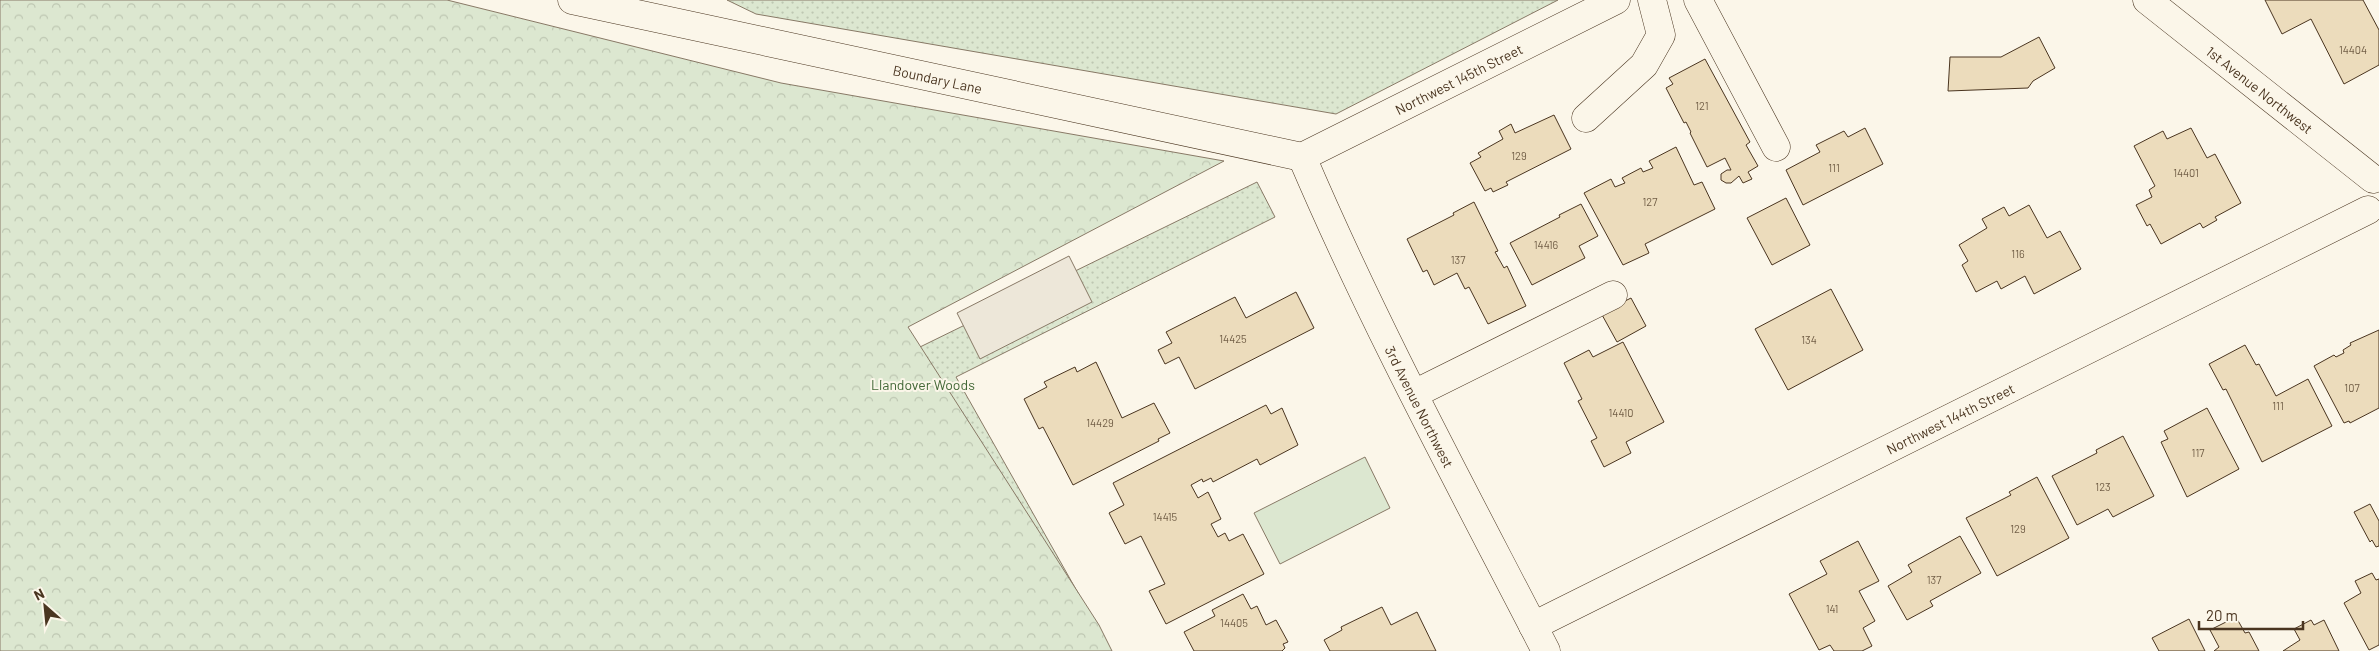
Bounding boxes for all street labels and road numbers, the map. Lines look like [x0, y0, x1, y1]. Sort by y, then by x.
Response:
street label: Northwest 145th Street [1392, 40, 1525, 118]
street label: 1st Avenue Northwest [2203, 42, 2316, 137]
street label: Boundary Lane [891, 61, 984, 97]
street label: 3rd Avenue Northwest [1382, 343, 1458, 470]
street label: Northwest 144th Street [1883, 379, 2017, 457]

